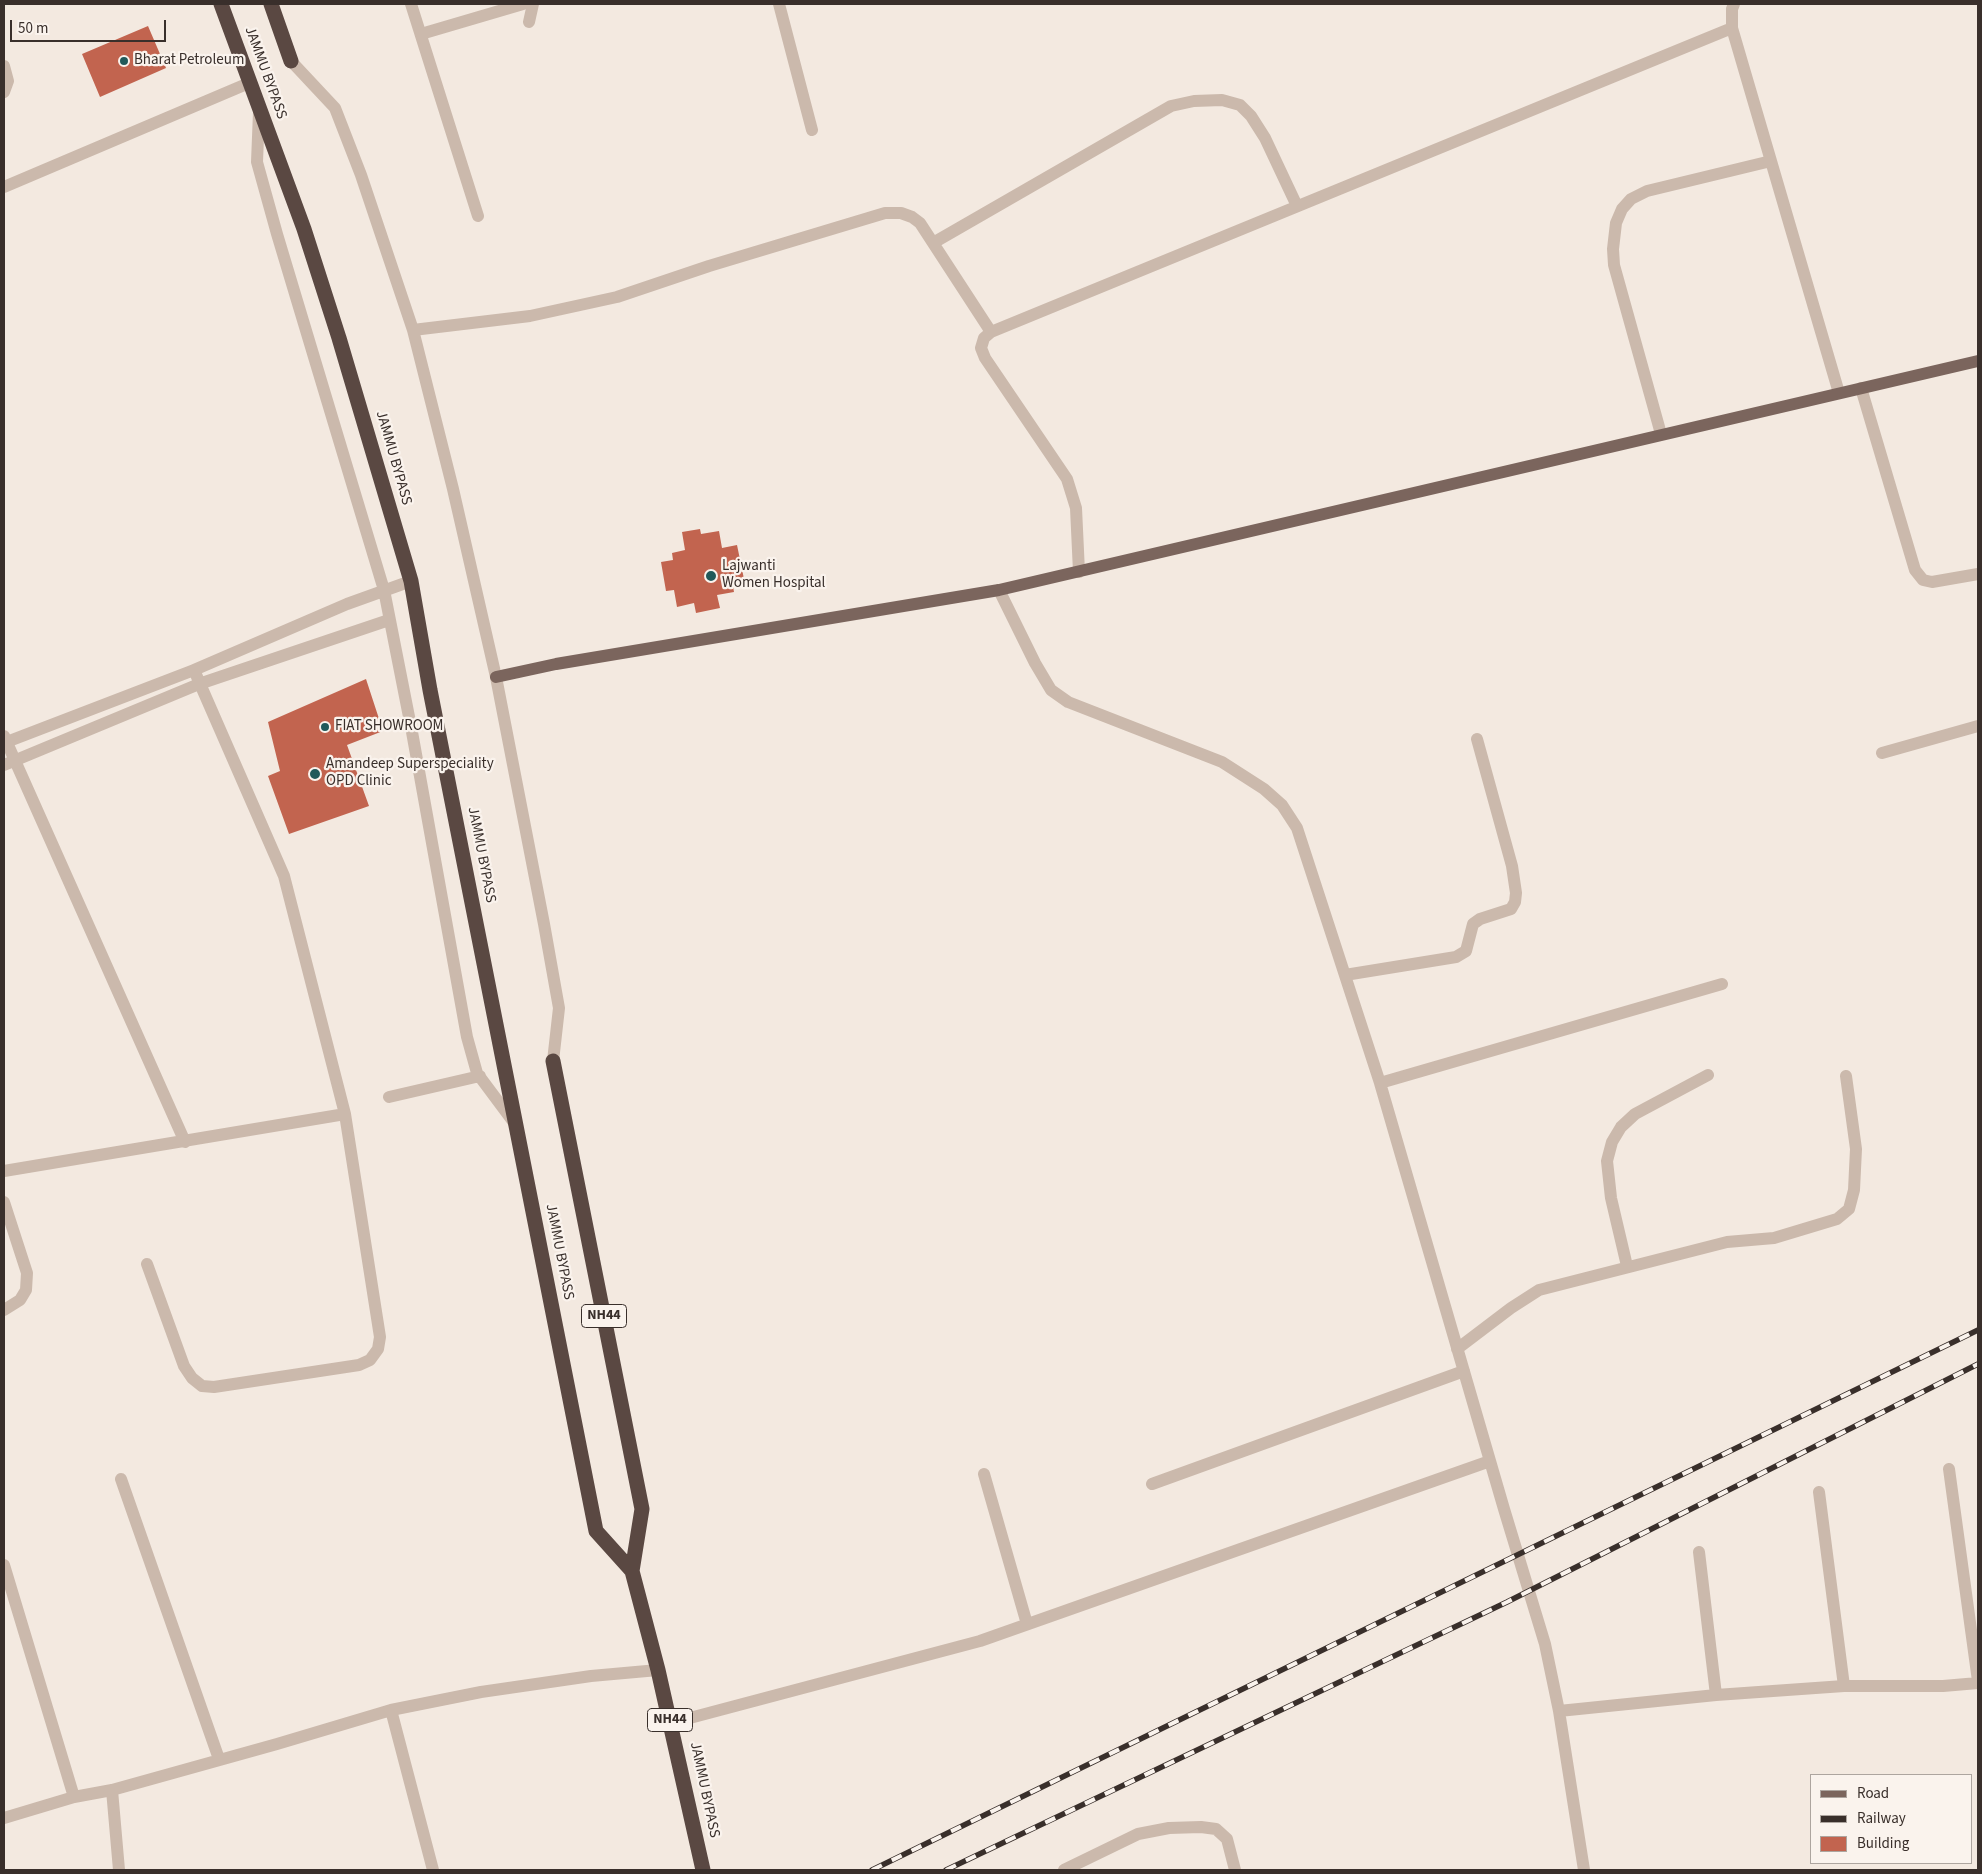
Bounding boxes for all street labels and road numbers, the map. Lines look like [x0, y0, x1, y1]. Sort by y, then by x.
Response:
street label: JAMMU BYPASS [240, 24, 290, 122]
street label: JAMMU BYPASS [371, 409, 415, 507]
street label: JAMMU BYPASS [463, 806, 499, 904]
street label: JAMMU BYPASS [541, 1203, 577, 1301]
road number: NH44 [582, 1304, 626, 1328]
road number: NH44 [648, 1708, 692, 1732]
street label: JAMMU BYPASS [685, 1741, 723, 1839]

